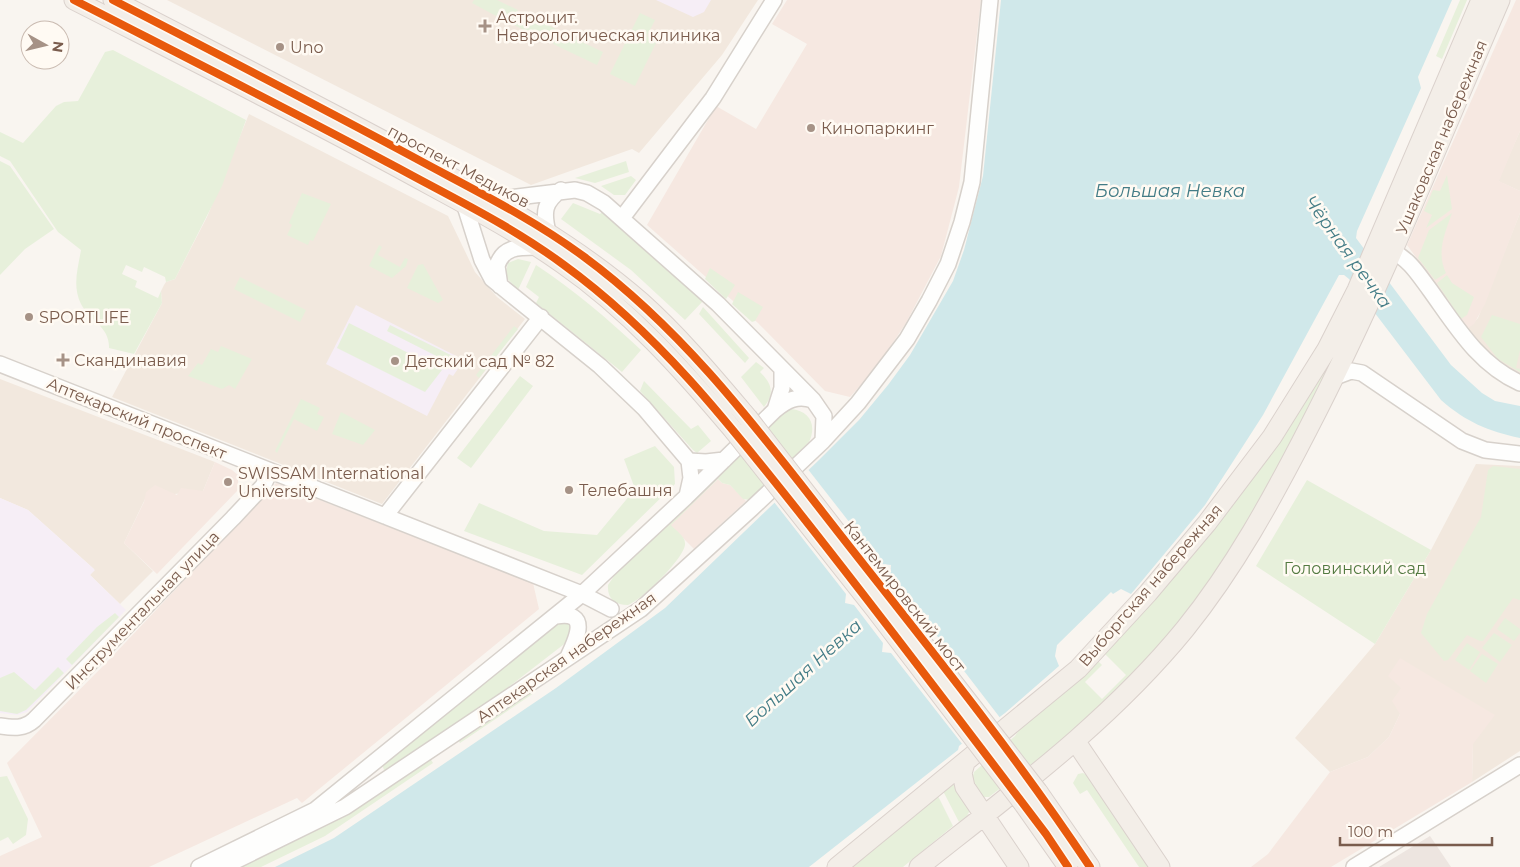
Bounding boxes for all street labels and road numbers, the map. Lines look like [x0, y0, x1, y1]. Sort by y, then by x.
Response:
street label: Ушаковская набережная [1392, 37, 1491, 237]
street label: проспект Медиков [385, 121, 533, 212]
street label: Аптекарский проспект [44, 374, 230, 463]
street label: Выборгская набережная [1075, 500, 1226, 670]
street label: Кантемировский мост [840, 517, 970, 676]
street label: Инструментальная улица [61, 527, 223, 694]
street label: Аптекарская набережная [473, 588, 660, 727]

